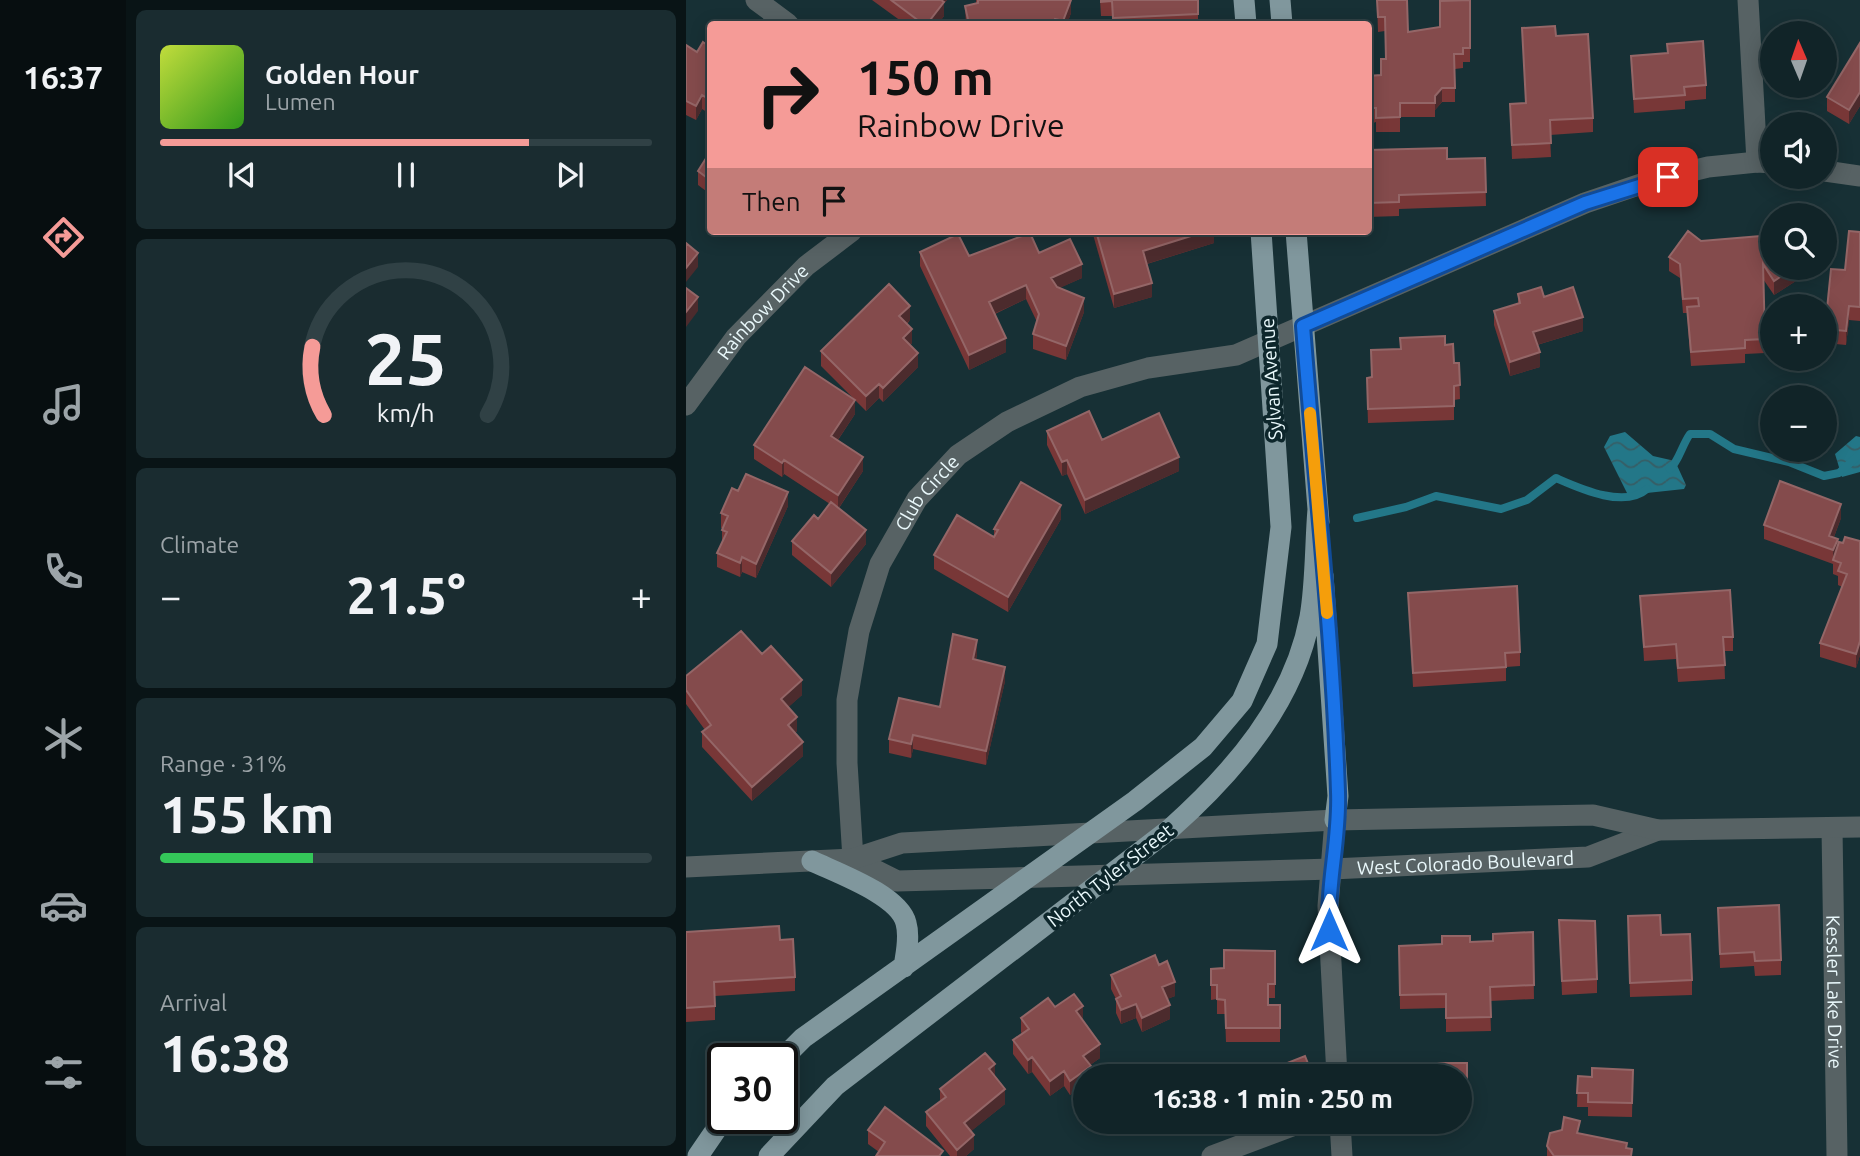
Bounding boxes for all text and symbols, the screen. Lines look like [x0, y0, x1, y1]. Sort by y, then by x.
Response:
north arrow [1760, 21, 1838, 98]
map controls [1760, 21, 1837, 462]
icon: right [742, 49, 833, 140]
text: 150 m [857, 49, 994, 104]
text: 16:37 [23, 59, 103, 95]
text: Golden Hour [265, 60, 419, 89]
text: Lumen [265, 89, 336, 114]
text: Rainbow Drive [857, 107, 1065, 143]
button: sound [1760, 112, 1837, 189]
pin [1638, 147, 1698, 207]
icon: previous [223, 156, 261, 194]
icon: pause [387, 156, 425, 194]
icon: next [551, 156, 589, 194]
icon: arrive [1649, 158, 1687, 196]
icon: arrive [815, 182, 853, 220]
text: Then [742, 187, 801, 216]
button: search [1760, 203, 1837, 280]
icon: directions [39, 213, 88, 262]
street label: Rainbow Drive [712, 259, 813, 364]
button: + [1760, 294, 1837, 371]
text: 25 [365, 317, 447, 399]
street label: Sylvan Avenue [1256, 317, 1286, 441]
icon: music [39, 380, 88, 429]
button: − [1760, 385, 1837, 462]
text: km/h [377, 399, 435, 427]
street label: Club Circle [890, 450, 963, 535]
text: Climate [160, 532, 239, 557]
icon: phone [39, 547, 88, 596]
text: 21.5° [346, 566, 466, 624]
text: − [160, 575, 181, 617]
text: + [631, 575, 652, 617]
icon: climate [39, 714, 88, 763]
text: Range · 31% [160, 751, 287, 776]
text: 155 km [160, 785, 334, 843]
street label: North Tyler Street [1043, 819, 1178, 931]
street label: West Colorado Boulevard [1356, 847, 1575, 879]
icon: car [39, 881, 88, 930]
position arrow [1292, 893, 1366, 967]
street label: Kessler Lake Drive [1822, 915, 1847, 1069]
text: Arrival [160, 990, 227, 1015]
text: 16:38 [160, 1024, 290, 1082]
speed limit sign: 30 [707, 1043, 798, 1134]
icon: filters [39, 1048, 88, 1097]
text: 16:38 · 1 min · 250 m [1152, 1084, 1393, 1113]

